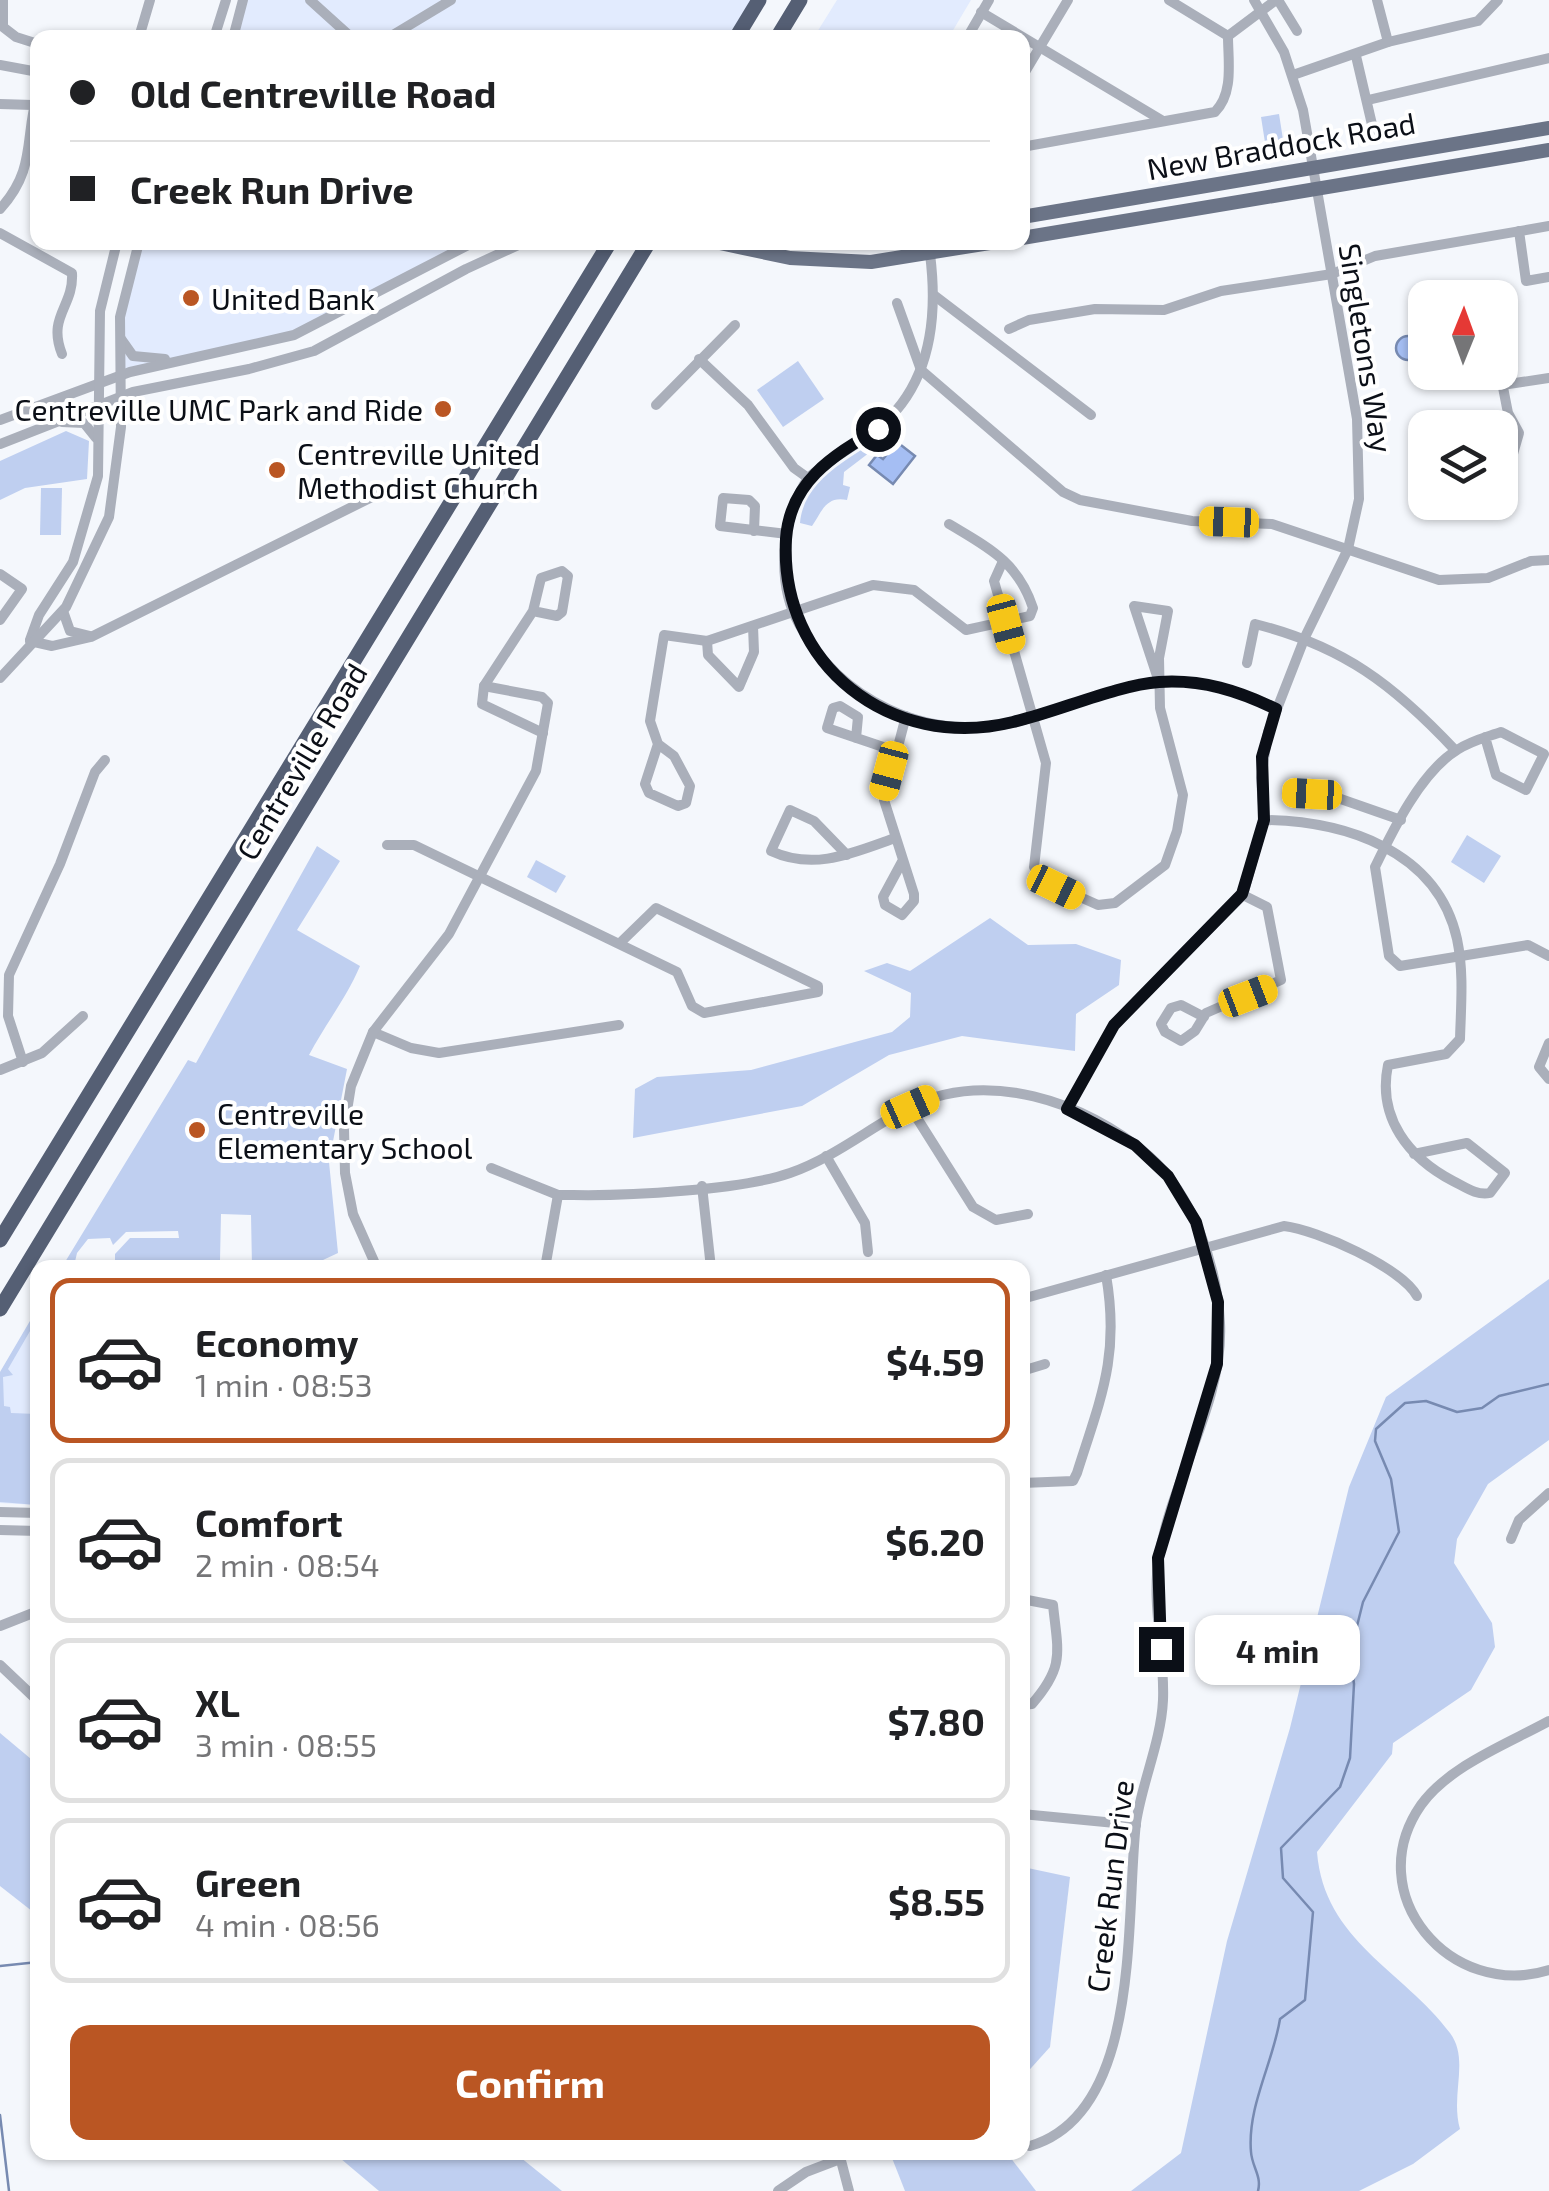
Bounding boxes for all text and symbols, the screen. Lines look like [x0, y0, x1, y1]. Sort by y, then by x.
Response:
text: Old Centreville Road [130, 70, 497, 116]
street label: New Braddock Road [1144, 104, 1418, 186]
text: Creek Run Drive [130, 166, 414, 212]
street label: Singletons Way [1333, 241, 1401, 455]
place label: United Bank [211, 280, 375, 316]
north arrow [1408, 280, 1518, 390]
map controls [1408, 280, 1518, 520]
marker: United Bank [180, 287, 202, 309]
place label: Centreville UMC Park and Ride [14, 391, 423, 427]
marker: Centreville UMC Park and Ride [432, 398, 454, 420]
route start [856, 407, 901, 452]
button: layers [1408, 410, 1518, 520]
place label: Centreville United Methodist Church [297, 435, 540, 505]
marker: Centreville United Methodist Church [266, 459, 288, 481]
car [1198, 506, 1260, 538]
car [984, 591, 1028, 657]
street label: Centreville Road [228, 656, 374, 866]
car [867, 738, 911, 804]
car [1281, 777, 1343, 811]
car [1022, 860, 1090, 914]
car [1215, 971, 1281, 1021]
car [876, 1081, 944, 1133]
place label: Centreville Elementary School [217, 1095, 472, 1165]
marker: Centreville Elementary School [186, 1119, 208, 1141]
icon: car [75, 1316, 165, 1406]
text: Economy [195, 1319, 359, 1365]
text: $4.59 [886, 1338, 985, 1384]
text: 1 min · 08:53 [195, 1365, 372, 1403]
icon: car [75, 1496, 165, 1586]
text: Comfort [195, 1499, 343, 1545]
text: $6.20 [885, 1518, 985, 1564]
text: 2 min · 08:54 [195, 1545, 380, 1583]
callout: 4 min [1196, 1614, 1361, 1684]
route end [1139, 1627, 1184, 1672]
text: 4 min [1236, 1631, 1319, 1669]
icon: car [75, 1676, 165, 1766]
text: XL [195, 1679, 240, 1725]
text: $7.80 [888, 1698, 985, 1744]
text: 3 min · 08:55 [195, 1725, 377, 1763]
street label: Creek Run Drive [1078, 1778, 1140, 1994]
icon: car [75, 1856, 165, 1946]
text: Green [195, 1859, 301, 1905]
text: $8.55 [888, 1878, 985, 1924]
text: 4 min · 08:56 [195, 1905, 380, 1943]
button: Confirm [70, 2025, 990, 2140]

